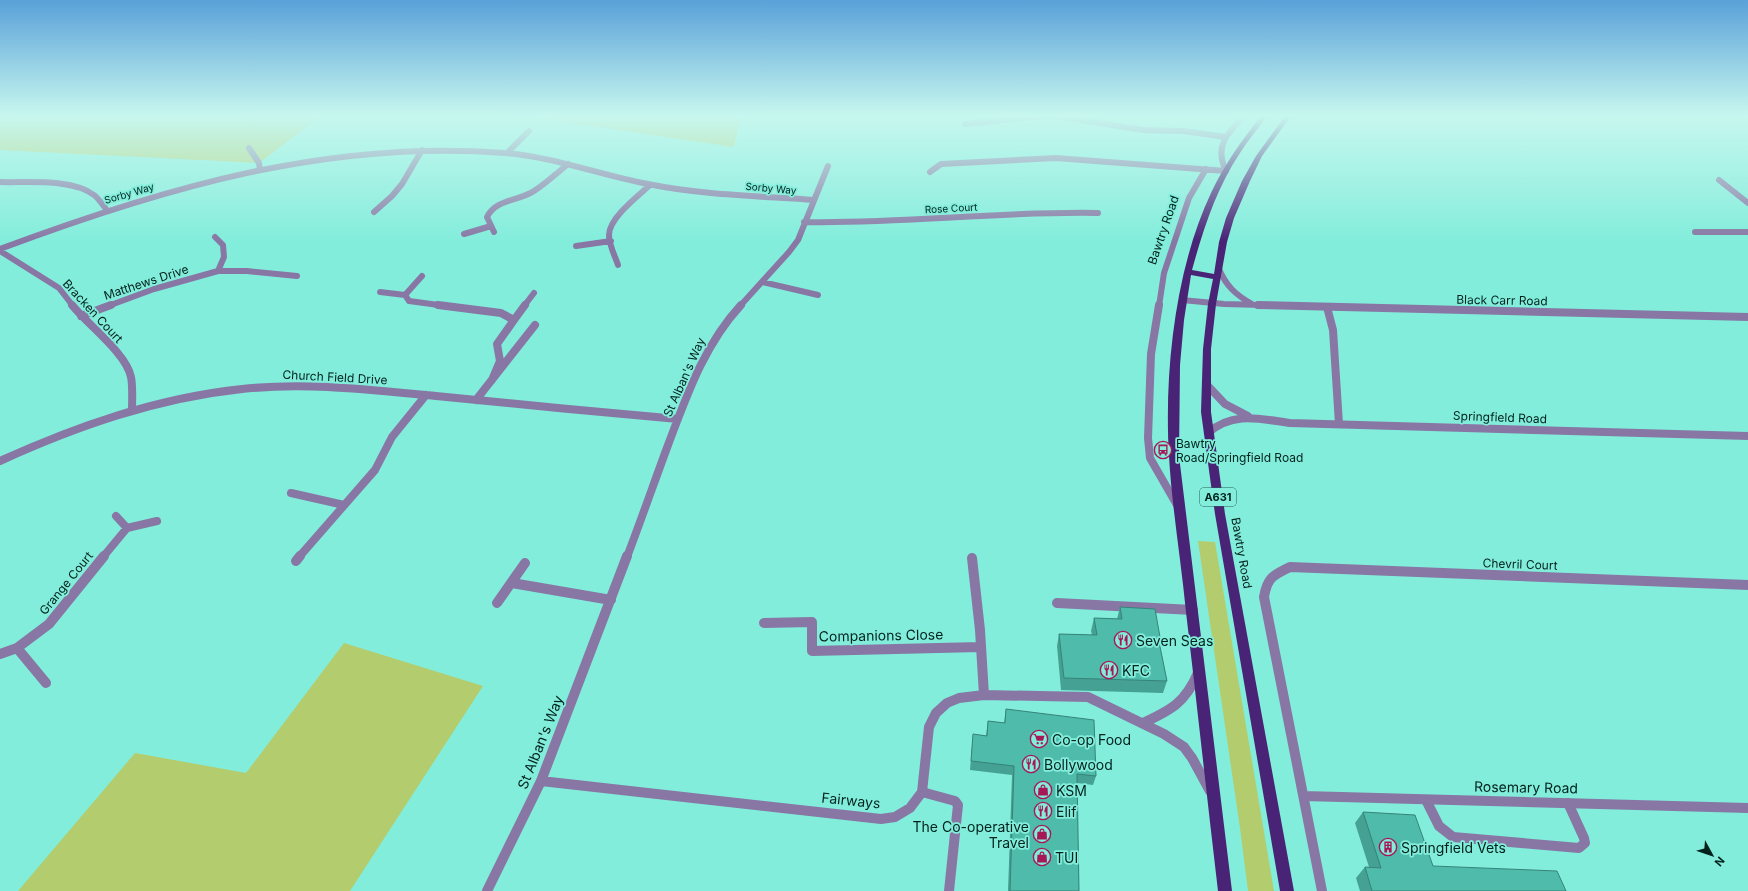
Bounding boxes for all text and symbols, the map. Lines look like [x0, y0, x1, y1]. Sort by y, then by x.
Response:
street label: Sorby Way [103, 180, 156, 206]
street label: Sorby Way [745, 180, 797, 196]
street label: Bawtry Road [1144, 193, 1182, 267]
street label: Rose Court [924, 201, 978, 215]
street label: Matthews Drive [102, 261, 190, 303]
street label: Bracken Court [60, 276, 126, 346]
street label: Black Carr Road [1456, 292, 1548, 308]
street label: St Alban's Way [660, 335, 708, 419]
street label: Church Field Drive [282, 367, 388, 387]
street label: Springfield Road [1453, 408, 1547, 426]
place label: Bawtry Road/Springfield Road [1176, 436, 1303, 465]
bus stop icon: Bawtry Road/Springfield Road [1153, 440, 1173, 460]
road number: A631 [1200, 488, 1236, 506]
street label: Bawtry Road [1228, 516, 1256, 590]
street label: Grange Court [36, 548, 96, 618]
street label: Chevril Court [1482, 555, 1558, 573]
street label: Companions Close [819, 625, 943, 645]
restaurant icon: Seven Seas [1113, 630, 1133, 650]
place label: Seven Seas [1136, 632, 1213, 649]
restaurant icon: KFC [1099, 660, 1119, 680]
place label: KFC [1122, 662, 1150, 679]
street label: St Alban's Way [513, 693, 567, 791]
supermarket icon: Co-op Food [1029, 729, 1049, 749]
place label: Co-op Food [1052, 731, 1131, 748]
restaurant icon: Bollywood [1021, 754, 1041, 774]
place label: Bollywood [1044, 756, 1113, 773]
street label: Rosemary Road [1474, 778, 1578, 796]
shop icon: KSM [1033, 780, 1053, 800]
place label: KSM [1056, 782, 1087, 799]
street label: Fairways [821, 788, 881, 812]
restaurant icon: Elif [1033, 801, 1053, 821]
place label: Elif [1056, 803, 1076, 820]
place label: The Co-operative Travel [913, 818, 1029, 851]
shop icon: The Co-operative Travel [1032, 824, 1052, 844]
north arrow [1692, 835, 1732, 875]
building icon: Springfield Vets [1378, 837, 1398, 857]
place label: Springfield Vets [1401, 839, 1506, 856]
shop icon: TUI [1032, 847, 1052, 867]
place label: TUI [1055, 849, 1078, 866]
text: N [1712, 854, 1728, 869]

